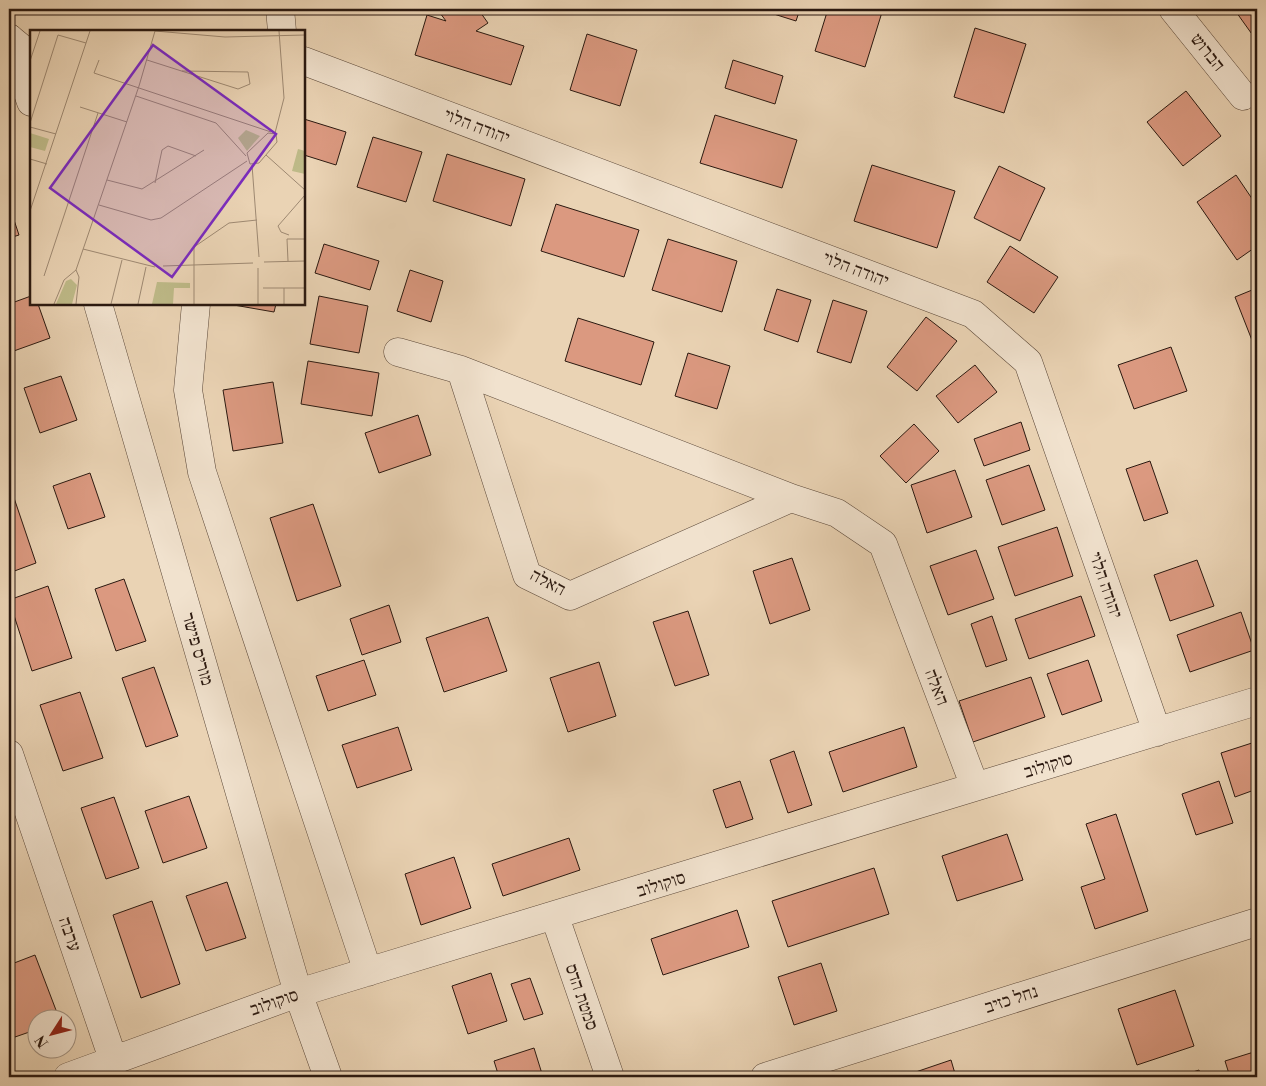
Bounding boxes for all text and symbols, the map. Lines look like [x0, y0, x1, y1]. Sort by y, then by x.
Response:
street label: הברוש [1185, 28, 1230, 76]
inset map [30, 30, 305, 305]
street label: יהודה הלוי [441, 103, 513, 150]
street label: יהודה הלוי [820, 246, 892, 293]
street label: יהודה הלוי [1083, 549, 1128, 622]
street label: האלה [526, 564, 570, 601]
street label: מוריס פישר [176, 610, 219, 688]
street label: האלה [919, 666, 954, 709]
street label: סוקולוב [1021, 747, 1076, 784]
street label: סוקולוב [634, 866, 689, 903]
street label: ערבה [53, 914, 86, 955]
street label: סמטת הדס [560, 961, 604, 1033]
street label: נחל כזיב [981, 980, 1041, 1019]
street label: סוקולוב [247, 983, 302, 1022]
north arrow [28, 1008, 78, 1058]
text: N [32, 1031, 53, 1051]

